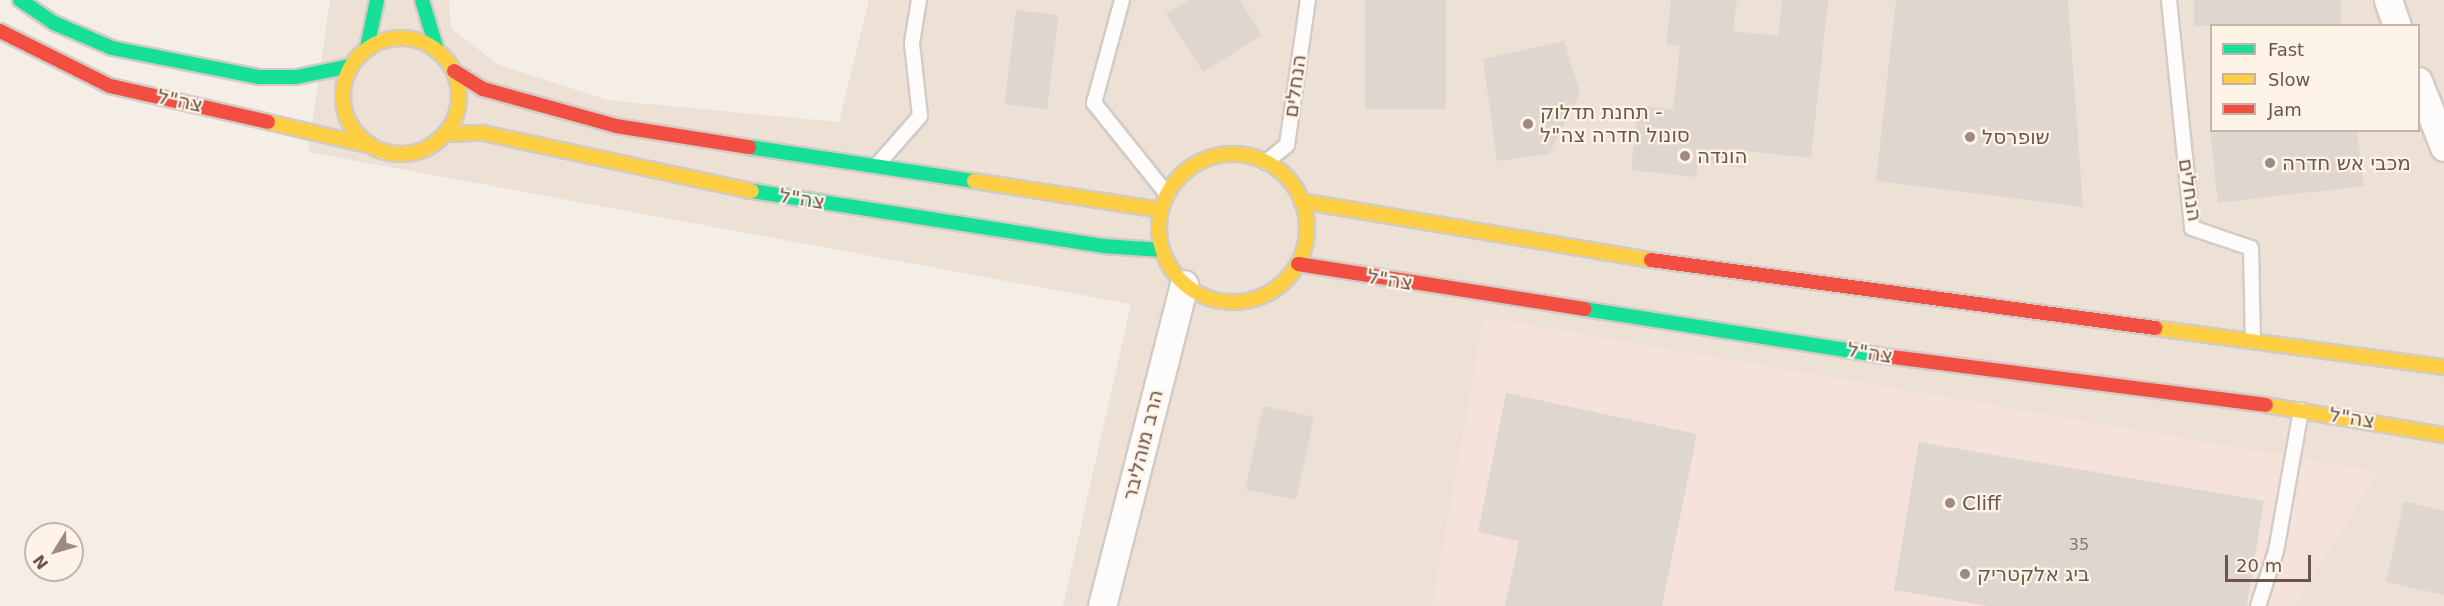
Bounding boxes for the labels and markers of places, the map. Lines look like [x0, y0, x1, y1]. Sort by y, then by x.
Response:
place label: תחנת תדלוק - סונול חדרה צה"ל [1540, 100, 1690, 147]
marker: תחנת תדלוק - סונול חדרה צה"ל [1521, 117, 1535, 131]
place label: שופרסל [1982, 125, 2050, 149]
marker: שופרסל [1963, 130, 1977, 144]
place label: הונדה [1697, 144, 1748, 168]
marker: הונדה [1678, 149, 1692, 163]
place label: מכבי אש חדרה [2282, 151, 2411, 175]
marker: מכבי אש חדרה [2263, 156, 2277, 170]
place label: Cliff [1962, 491, 2001, 515]
marker: Cliff [1943, 496, 1957, 510]
place label: ביג אלקטריק [1977, 562, 2089, 586]
marker: ביג אלקטריק [1958, 567, 1972, 581]

